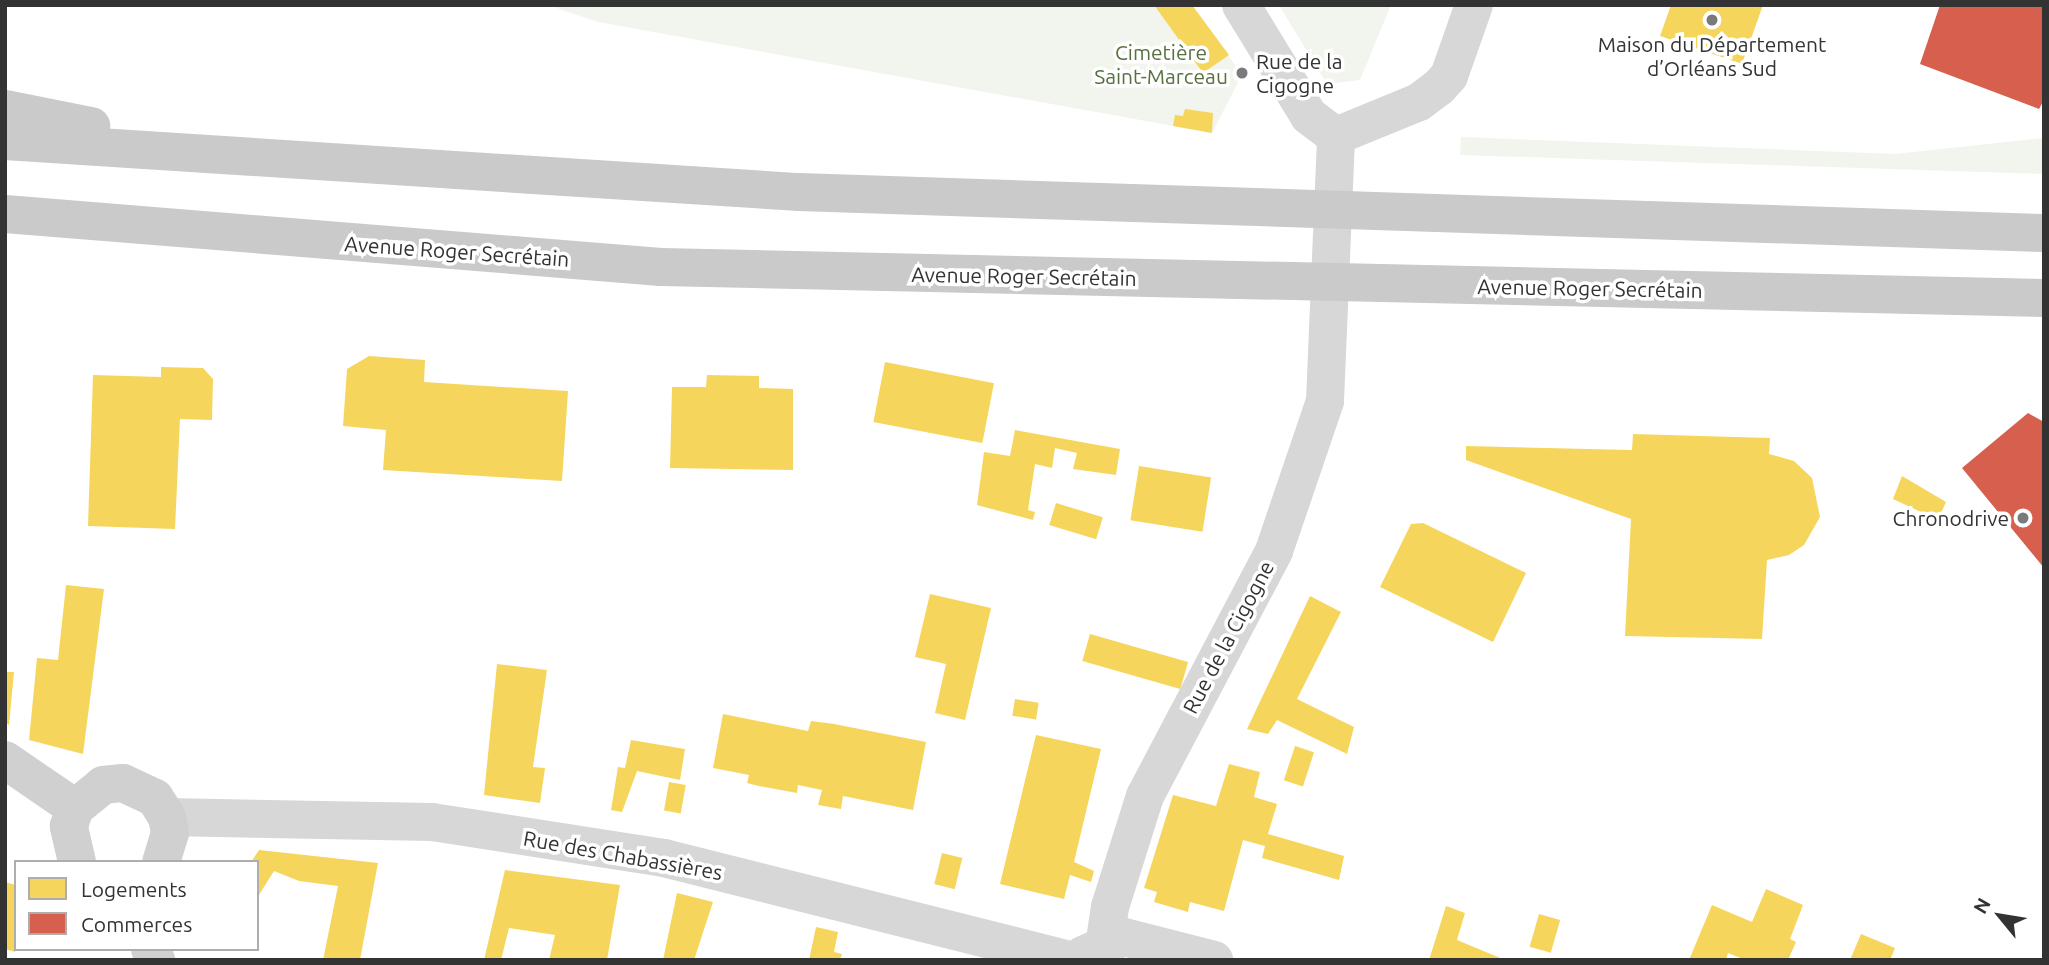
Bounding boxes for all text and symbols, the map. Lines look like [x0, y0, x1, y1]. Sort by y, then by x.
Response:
marker: Maison du Département d’Orléans Sud [1704, 12, 1720, 28]
place label: Maison du Département d’Orléans Sud [1598, 31, 1826, 81]
park label: Cimetière Saint-Marceau [1094, 39, 1228, 89]
place label: Rue de la Cigogne [1256, 48, 1342, 98]
marker: Rue de la Cigogne [1234, 65, 1250, 81]
street label: Avenue Roger Secrétain [344, 231, 570, 271]
street label: Avenue Roger Secrétain [911, 261, 1137, 291]
street label: Avenue Roger Secrétain [1477, 273, 1703, 303]
place label: Chronodrive [1893, 505, 2009, 531]
marker: Chronodrive [2015, 510, 2031, 526]
street label: Rue de la Cigogne [1177, 556, 1279, 718]
street label: Rue des Chabassières [522, 825, 724, 885]
legend [14, 860, 259, 951]
text: Logements [81, 877, 187, 901]
north arrow [1965, 881, 2035, 951]
text: N [1969, 894, 1995, 917]
text: Commerces [81, 912, 192, 936]

